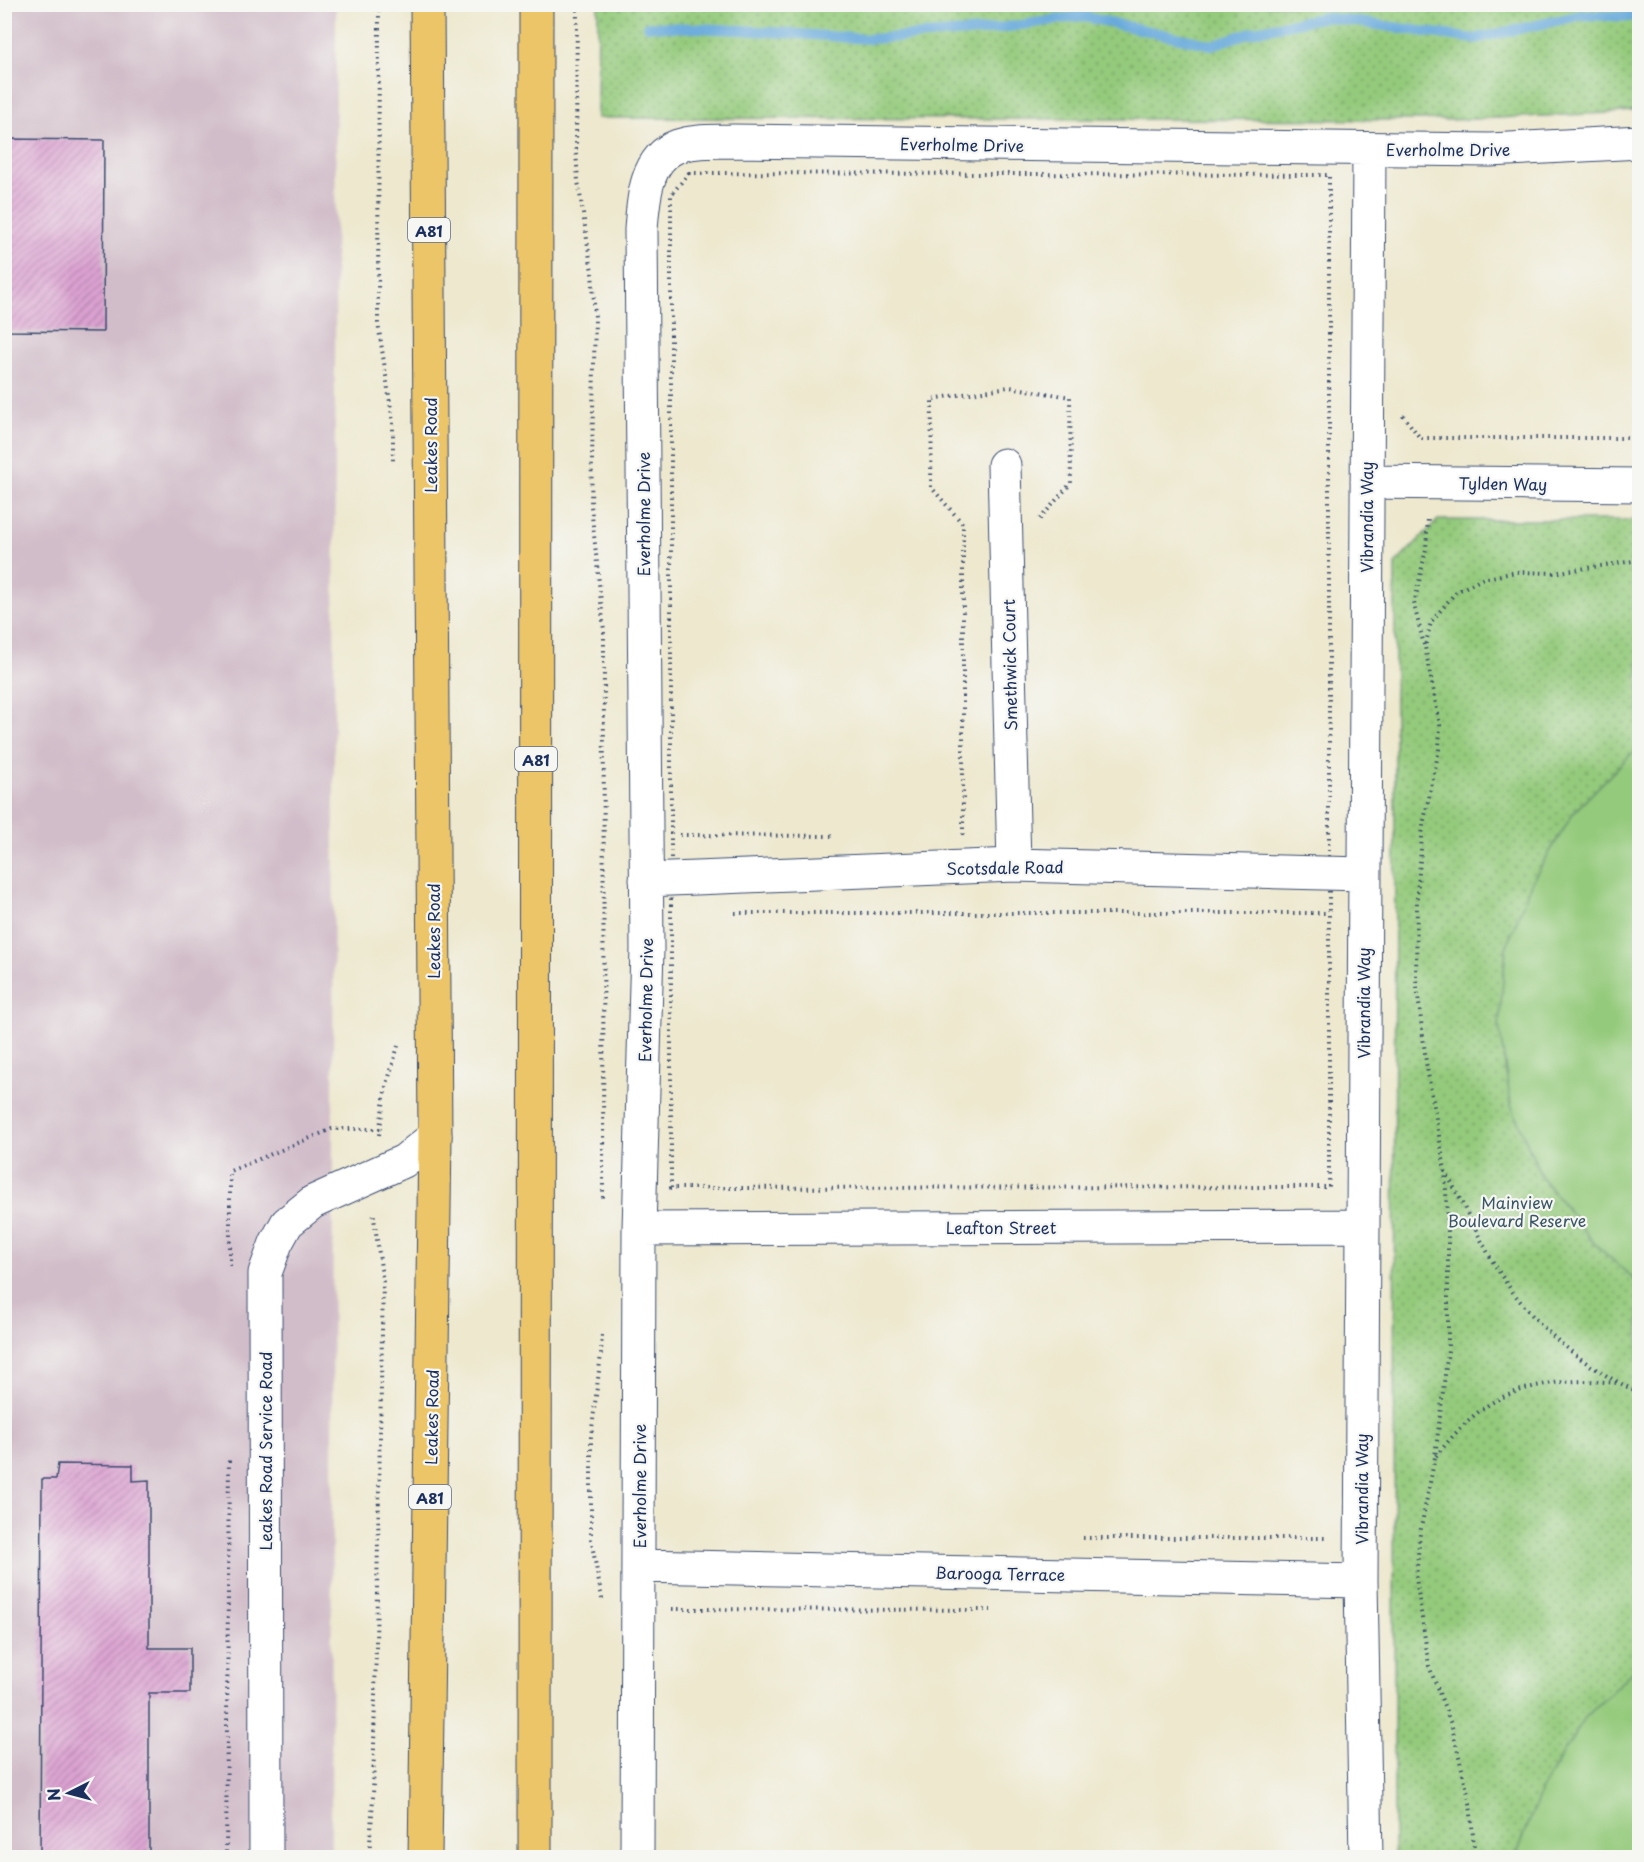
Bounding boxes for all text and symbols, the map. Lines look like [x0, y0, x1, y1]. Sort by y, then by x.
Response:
street label: Everholme Drive [900, 131, 1024, 157]
street label: Everholme Drive [1386, 137, 1510, 161]
road number: A81 [408, 218, 450, 242]
street label: Leakes Road [418, 397, 442, 493]
street label: Everholme Drive [631, 452, 655, 576]
street label: Vibrandia Way [1354, 461, 1378, 573]
street label: Tylden Way [1458, 470, 1548, 496]
street label: Smethwick Court [996, 598, 1022, 731]
road number: A81 [515, 747, 557, 771]
street label: Scotsdale Road [946, 854, 1064, 880]
street label: Leakes Road [421, 883, 445, 979]
street label: Everholme Drive [632, 938, 658, 1062]
street label: Vibrandia Way [1351, 947, 1375, 1059]
park label: Mainview Boulevard Reserve [1448, 1190, 1586, 1232]
street label: Leafton Street [946, 1215, 1057, 1239]
street label: Leakes Road Service Road [253, 1352, 277, 1551]
street label: Leakes Road [418, 1369, 444, 1465]
street label: Everholme Drive [627, 1424, 651, 1548]
street label: Vibrandia Way [1349, 1433, 1373, 1545]
road number: A81 [409, 1485, 451, 1509]
street label: Barooga Terrace [935, 1560, 1065, 1586]
north arrow [39, 1763, 99, 1823]
text: N [40, 1787, 66, 1802]

